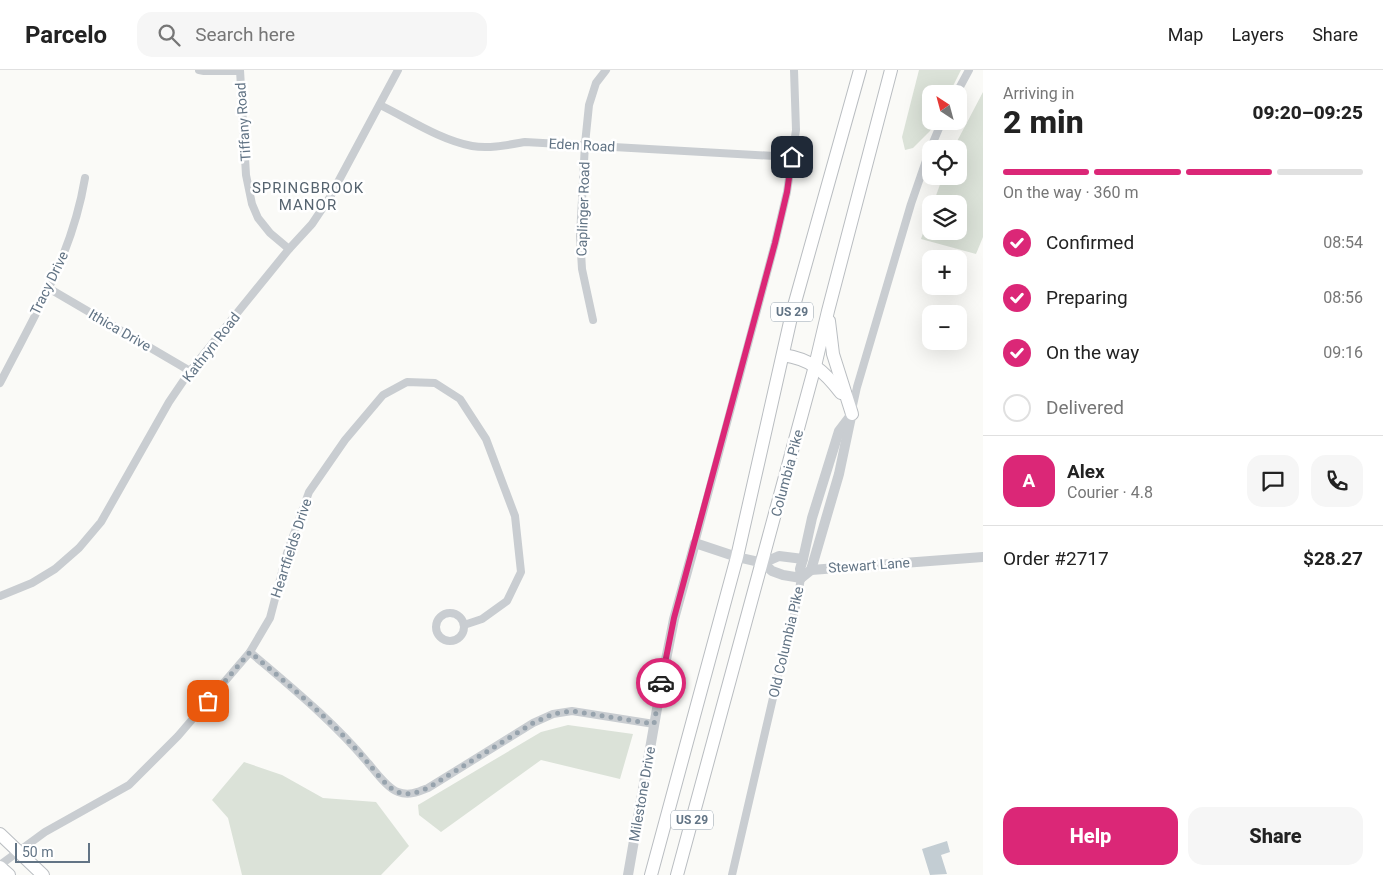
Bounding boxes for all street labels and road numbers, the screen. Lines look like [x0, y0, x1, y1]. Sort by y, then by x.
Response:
street label: Tiffany Road [232, 82, 254, 162]
street label: Eden Road [548, 135, 616, 155]
street label: Caplinger Road [573, 161, 593, 257]
street label: Tracy Drive [27, 249, 71, 317]
road number: US 29 [771, 302, 813, 322]
street label: Ithica Drive [86, 306, 154, 354]
street label: Kathryn Road [179, 309, 243, 385]
street label: Columbia Pike [768, 428, 806, 518]
street label: Heartfields Drive [267, 496, 315, 600]
street label: Stewart Lane [828, 554, 910, 576]
street label: Old Columbia Pike [765, 585, 807, 699]
street label: Milestone Drive [626, 745, 658, 843]
road number: US 29 [671, 810, 713, 830]

